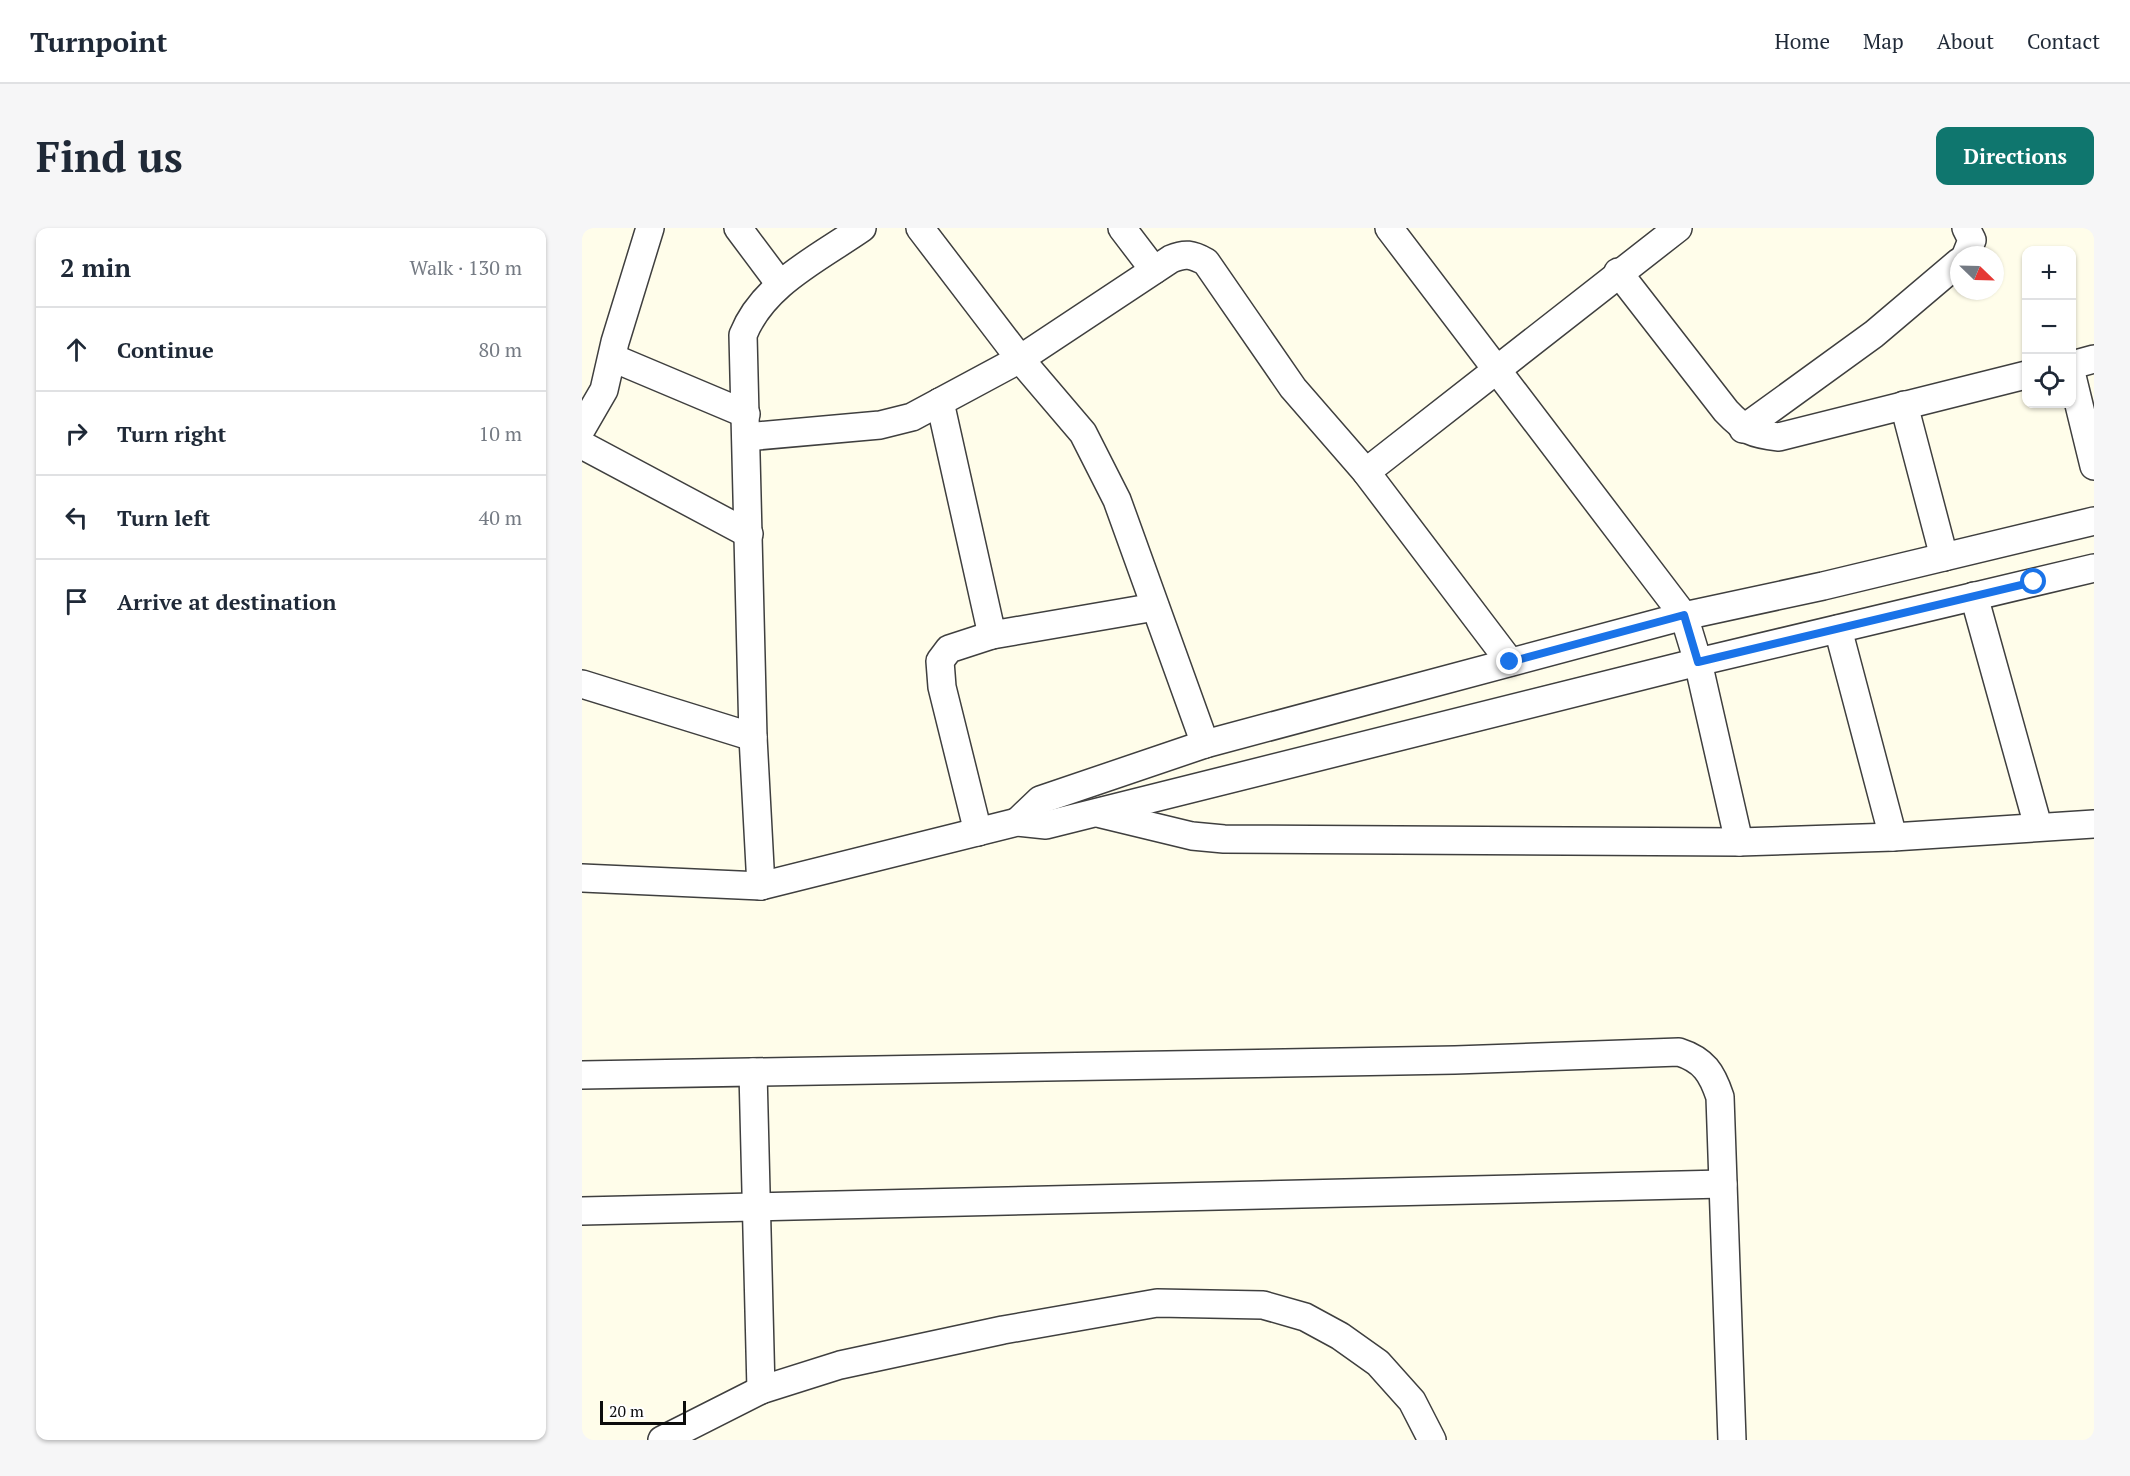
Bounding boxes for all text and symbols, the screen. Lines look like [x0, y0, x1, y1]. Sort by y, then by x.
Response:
text: Turnpoint [30, 23, 168, 60]
text: Home [1774, 27, 1830, 55]
text: Map [1863, 27, 1904, 55]
text: About [1937, 27, 1994, 55]
text: Contact [2027, 27, 2100, 55]
button: Directions [1936, 127, 2094, 185]
text: Find us [36, 128, 183, 184]
north arrow [1950, 246, 2004, 300]
map controls [2022, 246, 2076, 408]
button: + [2022, 246, 2076, 300]
text: 2 min [60, 250, 131, 284]
text: Walk · 130 m [410, 254, 522, 281]
button: − [2022, 300, 2076, 354]
icon: ahead [60, 333, 93, 366]
text: Continue [117, 335, 214, 364]
text: 80 m [479, 336, 522, 363]
button: locate [2022, 354, 2076, 408]
icon: right [60, 417, 93, 450]
text: Turn right [117, 419, 226, 448]
text: 10 m [479, 420, 522, 447]
icon: left [60, 501, 93, 534]
text: Turn left [117, 503, 210, 532]
text: 40 m [479, 504, 522, 531]
route start [2020, 568, 2046, 594]
icon: arrive [60, 585, 93, 618]
text: Arrive at destination [117, 587, 336, 616]
route end [1496, 648, 1522, 674]
scale bar [600, 1398, 686, 1426]
text: 20 m [609, 1400, 644, 1422]

